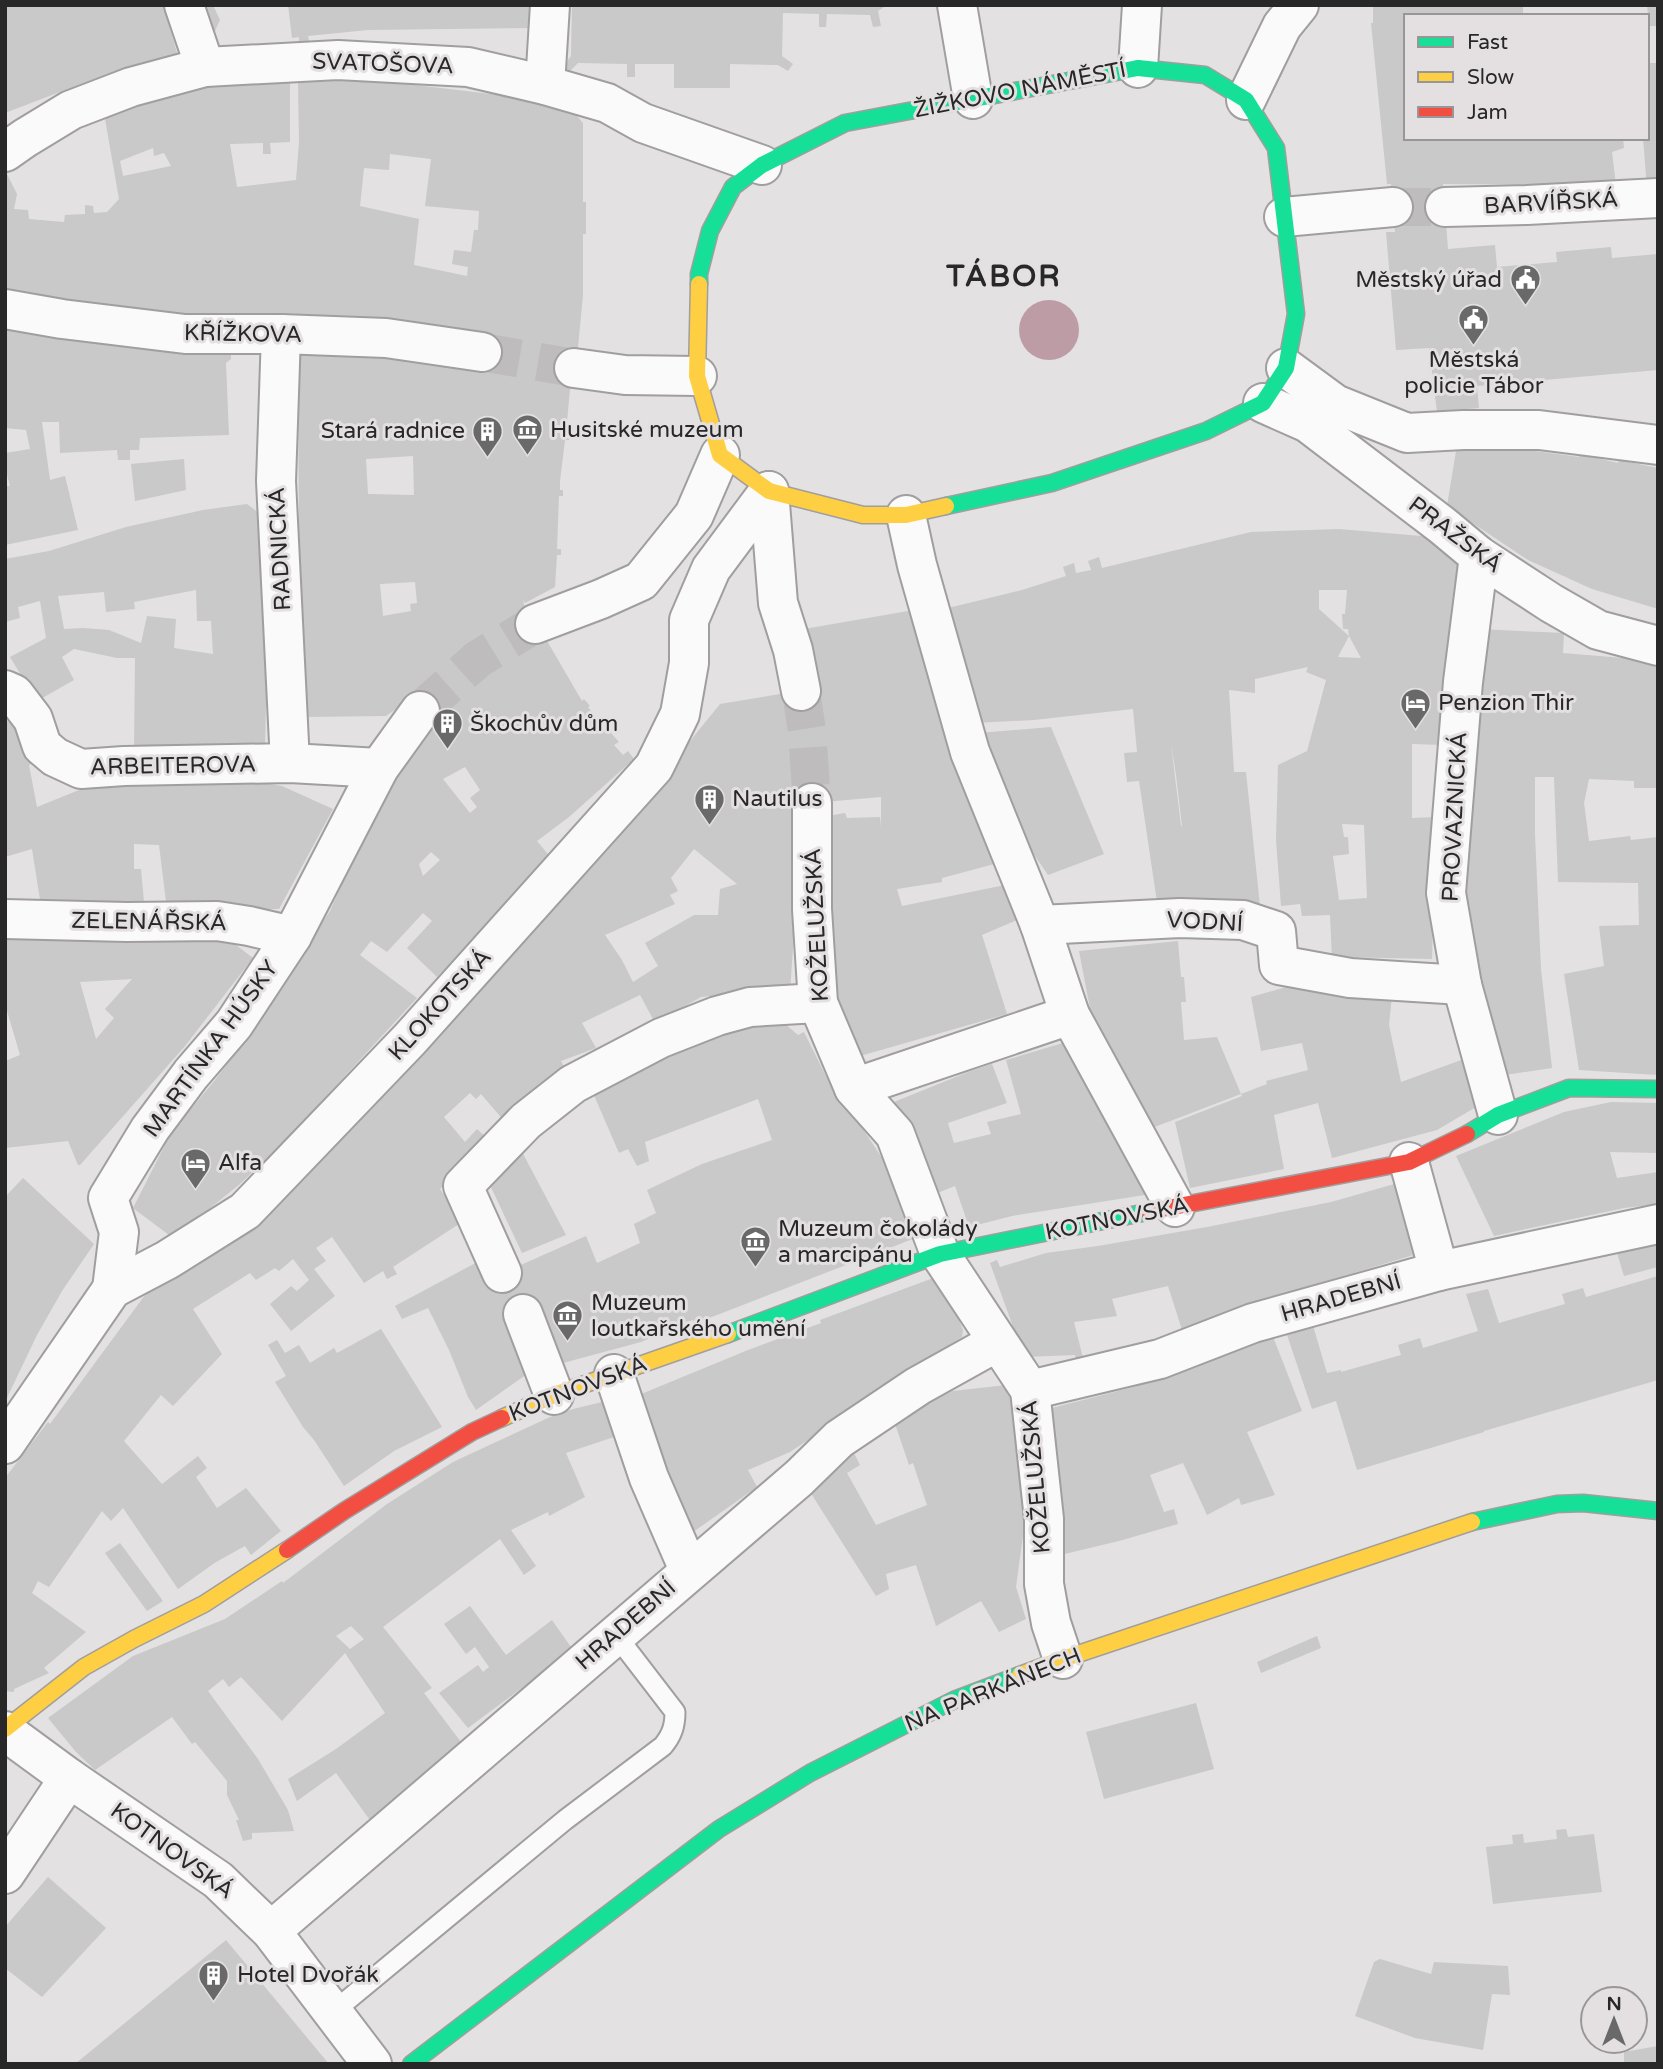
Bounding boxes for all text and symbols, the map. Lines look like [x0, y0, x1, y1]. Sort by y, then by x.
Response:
legend [1404, 14, 1649, 140]
text: Fast [1467, 30, 1508, 55]
street label: SVATOŠOVA [312, 48, 454, 80]
street label: ŽIŽKOVO NÁMĚSTÍ [911, 56, 1129, 124]
text: Slow [1467, 65, 1515, 90]
text: Jam [1467, 100, 1508, 125]
street label: BARVÍŘSKÁ [1483, 185, 1619, 221]
district label: TÁBOR [945, 257, 1062, 295]
public building icon: Městský úřad [1508, 263, 1542, 307]
place label: Městský úřad [1355, 266, 1502, 294]
public building icon: Městská policie Tábor [1457, 302, 1491, 346]
street label: KŘÍŽKOVA [184, 319, 302, 349]
place label: Městská policie Tábor [1404, 346, 1544, 400]
museum icon: Husitské muzeum [510, 413, 544, 457]
building icon: Stará radnice [471, 414, 505, 458]
place label: Husitské muzeum [550, 416, 744, 444]
place label: Stará radnice [321, 417, 465, 445]
street label: RADNICKÁ [263, 486, 297, 612]
street label: PRAŽSKÁ [1403, 491, 1507, 579]
hotel icon: Penzion Thir [1398, 686, 1432, 730]
place label: Penzion Thir [1438, 689, 1574, 717]
building icon: Škochův dům [430, 707, 464, 751]
place label: Škochův dům [470, 710, 618, 738]
street label: PROVAZNICKÁ [1437, 731, 1473, 903]
street label: ARBEITEROVA [90, 751, 256, 781]
building icon: Nautilus [692, 782, 726, 826]
place label: Nautilus [732, 785, 823, 813]
street label: KOŽELUŽSKÁ [799, 847, 835, 1003]
street label: VODNÍ [1166, 906, 1244, 938]
street label: ZELENÁŘSKÁ [71, 907, 227, 937]
street label: KLOKOTSKÁ [383, 943, 497, 1067]
street label: MARTÍNKA HÚSKY [137, 955, 285, 1143]
hotel icon: Alfa [178, 1146, 212, 1190]
place label: Alfa [218, 1149, 262, 1177]
street label: KOTNOVSKÁ [1043, 1191, 1191, 1247]
place label: Muzeum čokolády a marcipánu [778, 1215, 977, 1269]
museum icon: Muzeum čokolády a marcipánu [738, 1225, 772, 1269]
street label: HRADEBNÍ [1278, 1267, 1404, 1329]
place label: Muzeum loutkařského umění [591, 1289, 806, 1343]
museum icon: Muzeum loutkařského umění [551, 1299, 585, 1343]
street label: KOTNOVSKÁ [505, 1350, 651, 1428]
street label: KOŽELUŽSKÁ [1015, 1399, 1057, 1555]
street label: HRADEBNÍ [570, 1574, 682, 1676]
street label: NA PARKÁNECH [901, 1642, 1085, 1738]
street label: KOTNOVSKÁ [105, 1797, 239, 1905]
building icon: Hotel Dvořák [197, 1958, 231, 2002]
place label: Hotel Dvořák [237, 1961, 379, 1989]
north arrow [1579, 1985, 1649, 2055]
text: N [1606, 1993, 1622, 2015]

